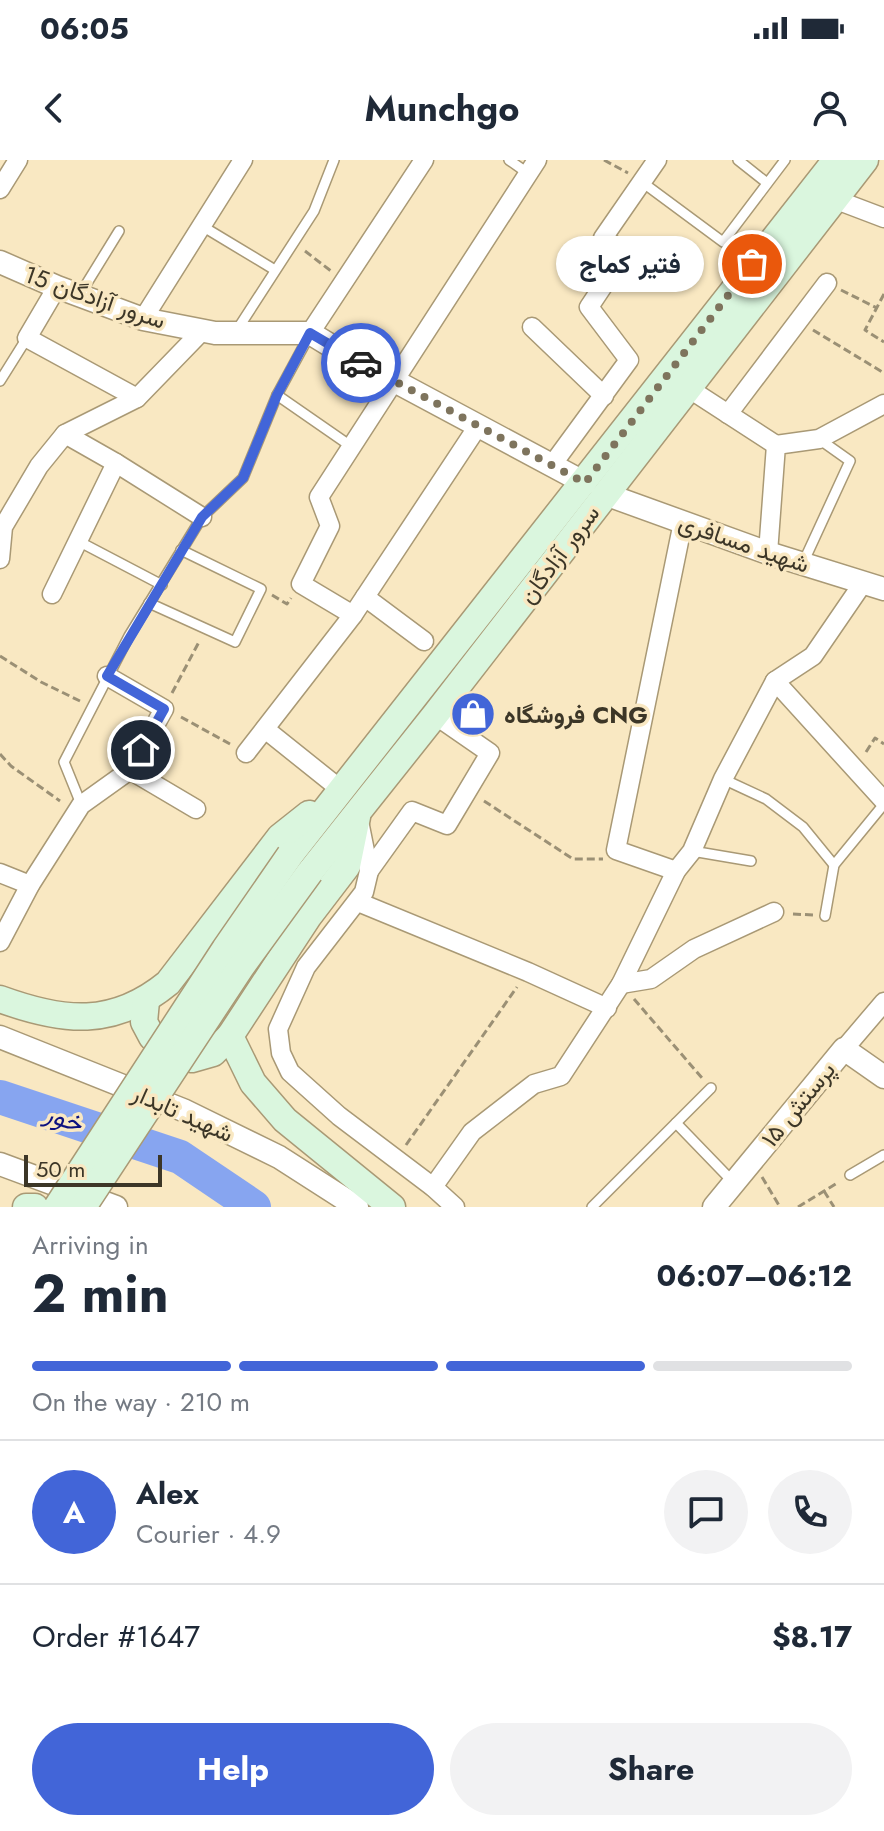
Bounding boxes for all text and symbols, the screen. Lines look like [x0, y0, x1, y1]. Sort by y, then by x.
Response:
text: 06:05 [40, 7, 129, 50]
text: Munchgo [365, 82, 519, 134]
icon: back [32, 86, 76, 130]
icon: person [808, 86, 852, 130]
pin [718, 230, 786, 298]
callout: فتیر کماج [556, 236, 704, 292]
icon: bag [730, 242, 774, 286]
text: فتیر کماج [579, 245, 681, 283]
street label: سرور آزادگان 15 [20, 256, 170, 338]
courier [321, 323, 401, 403]
icon: car [339, 341, 383, 385]
street label: سرور آزادگان [510, 497, 608, 611]
street label: شهید مسافری [674, 504, 814, 582]
shop icon: فروشگاه CNG [449, 690, 497, 738]
place label: فروشگاه CNG [504, 697, 648, 732]
pin [107, 716, 175, 784]
icon: home [119, 728, 163, 772]
street label: پرستش ۱۵ [753, 1054, 843, 1154]
street label: شهید تابدار [126, 1075, 239, 1151]
water label: خور [38, 1093, 90, 1143]
scale bar [24, 1151, 162, 1187]
text: 50 m [36, 1153, 85, 1185]
text: Arriving in [32, 1226, 149, 1264]
text: 06:07–06:12 [656, 1254, 852, 1297]
text: 2 min [32, 1256, 169, 1332]
text: On the way · 210 m [32, 1383, 250, 1421]
button: chat [664, 1470, 748, 1554]
button: phone [768, 1470, 852, 1554]
text: Alex [136, 1472, 199, 1515]
text: A [63, 1491, 85, 1534]
text: Courier · 4.9 [136, 1515, 281, 1553]
text: Order #1647 [32, 1615, 200, 1658]
text: $8.17 [772, 1615, 852, 1658]
button: Help [32, 1723, 434, 1815]
button: Share [450, 1723, 852, 1815]

